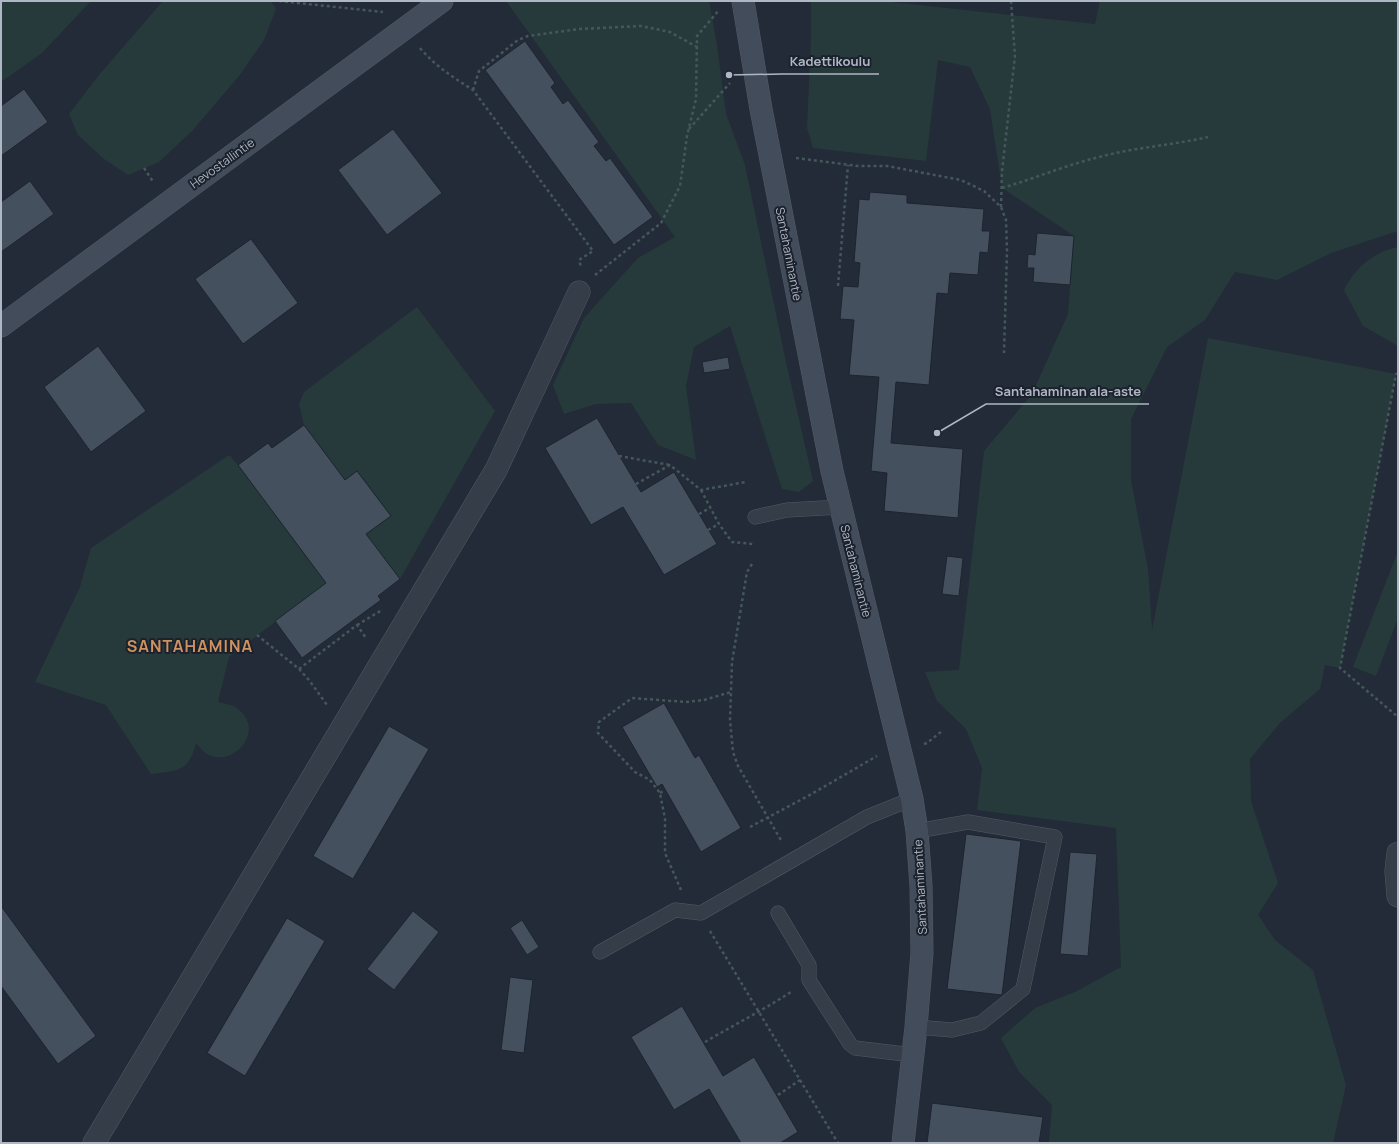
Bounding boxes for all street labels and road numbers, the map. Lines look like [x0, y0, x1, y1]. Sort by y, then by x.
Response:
street label: Hevostallintie [186, 134, 258, 192]
street label: Santahaminantie [772, 206, 806, 302]
street label: Santahaminantie [836, 523, 876, 619]
street label: Santahaminantie [909, 839, 931, 935]

